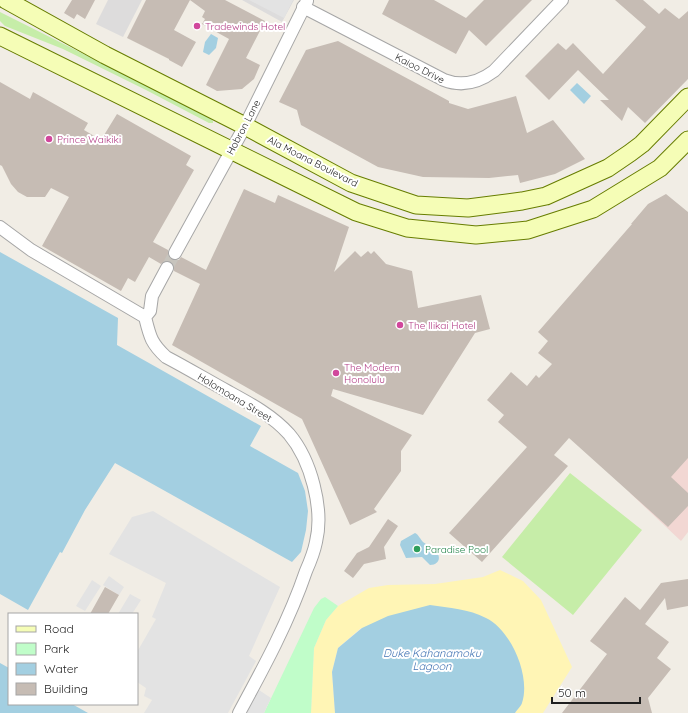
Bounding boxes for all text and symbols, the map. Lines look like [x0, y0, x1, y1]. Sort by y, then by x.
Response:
place label: Tradewinds Hotel [205, 20, 285, 33]
marker: Tradewinds Hotel [192, 21, 202, 31]
street label: Kaioo Drive [393, 50, 447, 87]
street label: Hobron Lane [224, 97, 263, 157]
place label: Prince Waikiki [57, 133, 121, 146]
street label: Ala Moana Boulevard [265, 133, 360, 190]
marker: Prince Waikiki [44, 134, 54, 144]
place label: The Ilikai Hotel [408, 319, 476, 332]
marker: The Ilikai Hotel [395, 320, 405, 330]
place label: The Modern Honolulu [344, 361, 400, 386]
marker: The Modern Honolulu [331, 368, 341, 378]
street label: Holomoana Street [195, 370, 275, 425]
place label: Paradise Pool [425, 543, 488, 556]
marker: Paradise Pool [412, 544, 422, 554]
legend [8, 613, 138, 705]
text: Road [44, 621, 74, 636]
text: Park [44, 641, 69, 656]
water label: Duke Kahanamoku Lagoon [383, 646, 482, 673]
text: Water [44, 661, 79, 676]
scale bar [552, 679, 640, 705]
text: Building [44, 681, 88, 696]
text: 50 m [558, 685, 586, 700]

